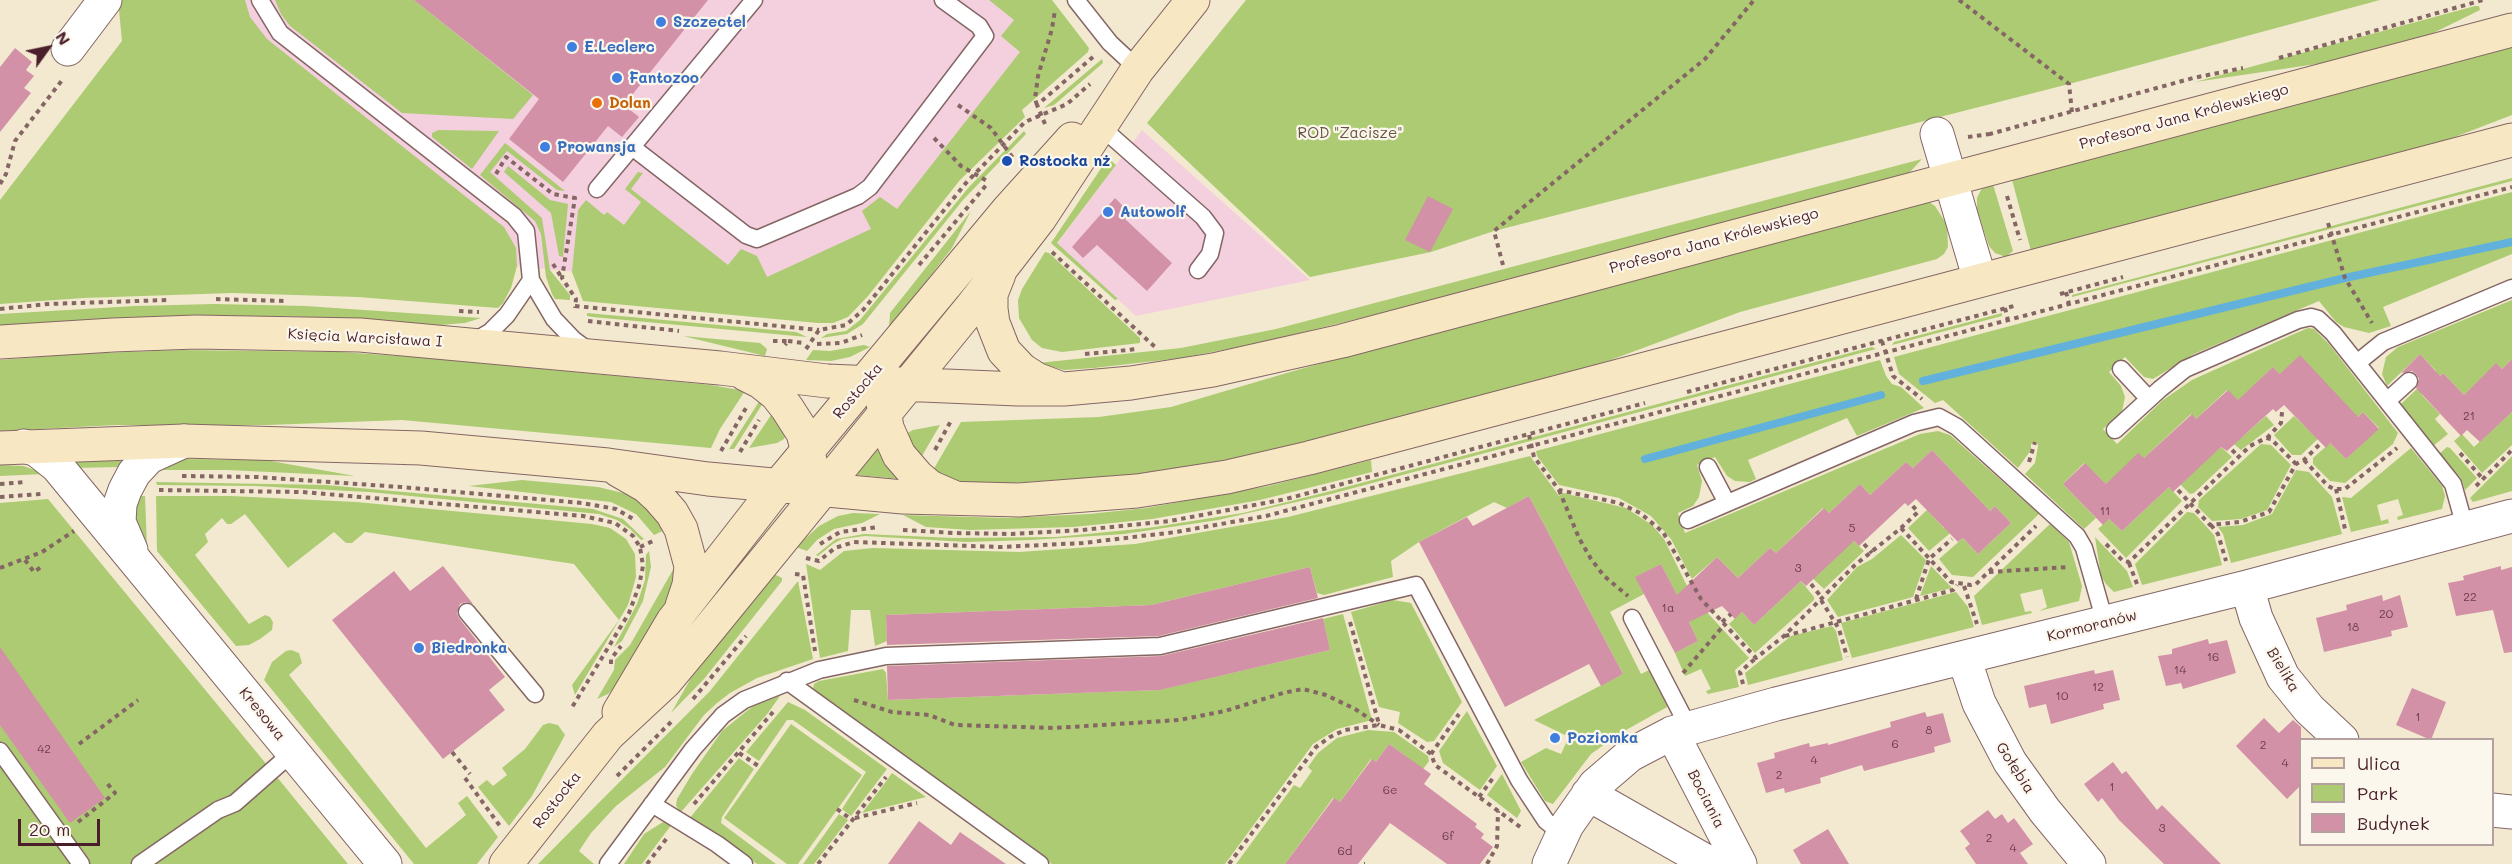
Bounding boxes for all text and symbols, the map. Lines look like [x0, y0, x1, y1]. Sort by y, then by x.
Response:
place label: Szczectel [673, 13, 746, 31]
marker: Szczectel [654, 15, 668, 29]
north arrow [18, 18, 78, 78]
text: N [51, 27, 76, 49]
place label: E.Leclerc [584, 38, 655, 56]
marker: E.Leclerc [565, 40, 579, 54]
place label: Fantozoo [629, 69, 699, 87]
marker: Fantozoo [610, 71, 624, 85]
street label: Profesora Jana Królewskiego [2078, 80, 2290, 154]
place label: Dolan [609, 94, 651, 112]
marker: Dolan [590, 96, 604, 110]
park label: ROD "Zacisze" [1298, 124, 1402, 142]
place label: Prowansja [557, 138, 636, 156]
marker: Prowansja [538, 140, 552, 154]
place label: Rostocka nż [1019, 152, 1111, 170]
marker: Rostocka nż [1000, 154, 1014, 168]
place label: Autowolf [1120, 203, 1186, 221]
street label: Profesora Jana Królewskiego [1608, 204, 1820, 278]
marker: Autowolf [1101, 205, 1115, 219]
street label: Księcia Warcisława I [287, 325, 443, 351]
street label: Rostocka [829, 359, 887, 423]
house number: 21 [2463, 409, 2475, 423]
house number: 11 [2100, 504, 2110, 518]
house number: 5 [1849, 521, 1855, 535]
house number: 3 [1794, 561, 1802, 575]
house number: 22 [2463, 590, 2477, 604]
house number: 1a [1662, 601, 1674, 615]
street label: Kormoranów [2045, 606, 2139, 646]
house number: 20 [2379, 607, 2393, 621]
house number: 18 [2347, 620, 2359, 634]
place label: Biedronka [431, 639, 507, 657]
marker: Biedronka [412, 641, 426, 655]
street label: Bielika [2263, 644, 2303, 696]
house number: 16 [2207, 650, 2219, 664]
house number: 14 [2174, 663, 2186, 677]
house number: 12 [2092, 680, 2104, 694]
street label: Kresowa [235, 684, 289, 744]
house number: 10 [2056, 689, 2068, 703]
house number: 1 [2415, 710, 2421, 724]
house number: 8 [1925, 723, 1933, 737]
place label: Poziomka [1567, 729, 1638, 747]
marker: Poziomka [1548, 731, 1562, 745]
house number: 6 [1891, 737, 1899, 751]
house number: 2 [2260, 738, 2266, 752]
legend [2299, 738, 2494, 846]
street label: Gołębia [1992, 739, 2038, 797]
house number: 42 [37, 742, 51, 756]
text: Ulica [2357, 751, 2401, 775]
house number: 4 [1810, 753, 1818, 767]
house number: 4 [2281, 756, 2289, 770]
street label: Bociania [1684, 767, 1728, 831]
street label: Rostocka [529, 768, 585, 832]
house number: 2 [1776, 768, 1782, 782]
house number: 1 [2109, 780, 2115, 794]
text: Park [2357, 781, 2398, 805]
house number: 6e [1383, 783, 1397, 797]
scale bar [21, 807, 104, 845]
text: Budynek [2357, 811, 2430, 835]
text: 20 m [29, 817, 70, 841]
house number: 3 [2158, 821, 2166, 835]
house number: 6f [1442, 829, 1454, 843]
house number: 2 [1986, 831, 1992, 845]
house number: 4 [2009, 841, 2017, 855]
house number: 6d [1338, 844, 1352, 858]

